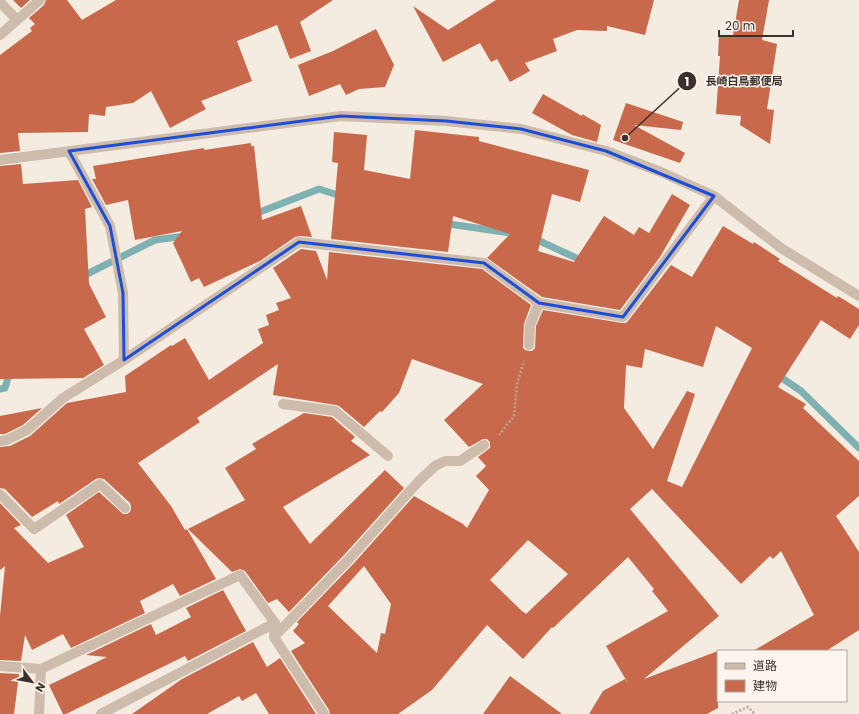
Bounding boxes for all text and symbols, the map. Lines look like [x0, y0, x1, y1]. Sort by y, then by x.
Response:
scale bar [719, 12, 793, 38]
text: 20 m [725, 17, 755, 34]
callout: 長崎白鳥郵便局 [677, 70, 790, 93]
text: 1 [685, 73, 689, 90]
text: 長崎白鳥郵便局 [706, 73, 783, 89]
legend [717, 650, 847, 702]
text: 道路 [753, 657, 777, 674]
north arrow [12, 662, 52, 702]
text: 建物 [753, 677, 777, 694]
text: N [32, 680, 49, 695]

